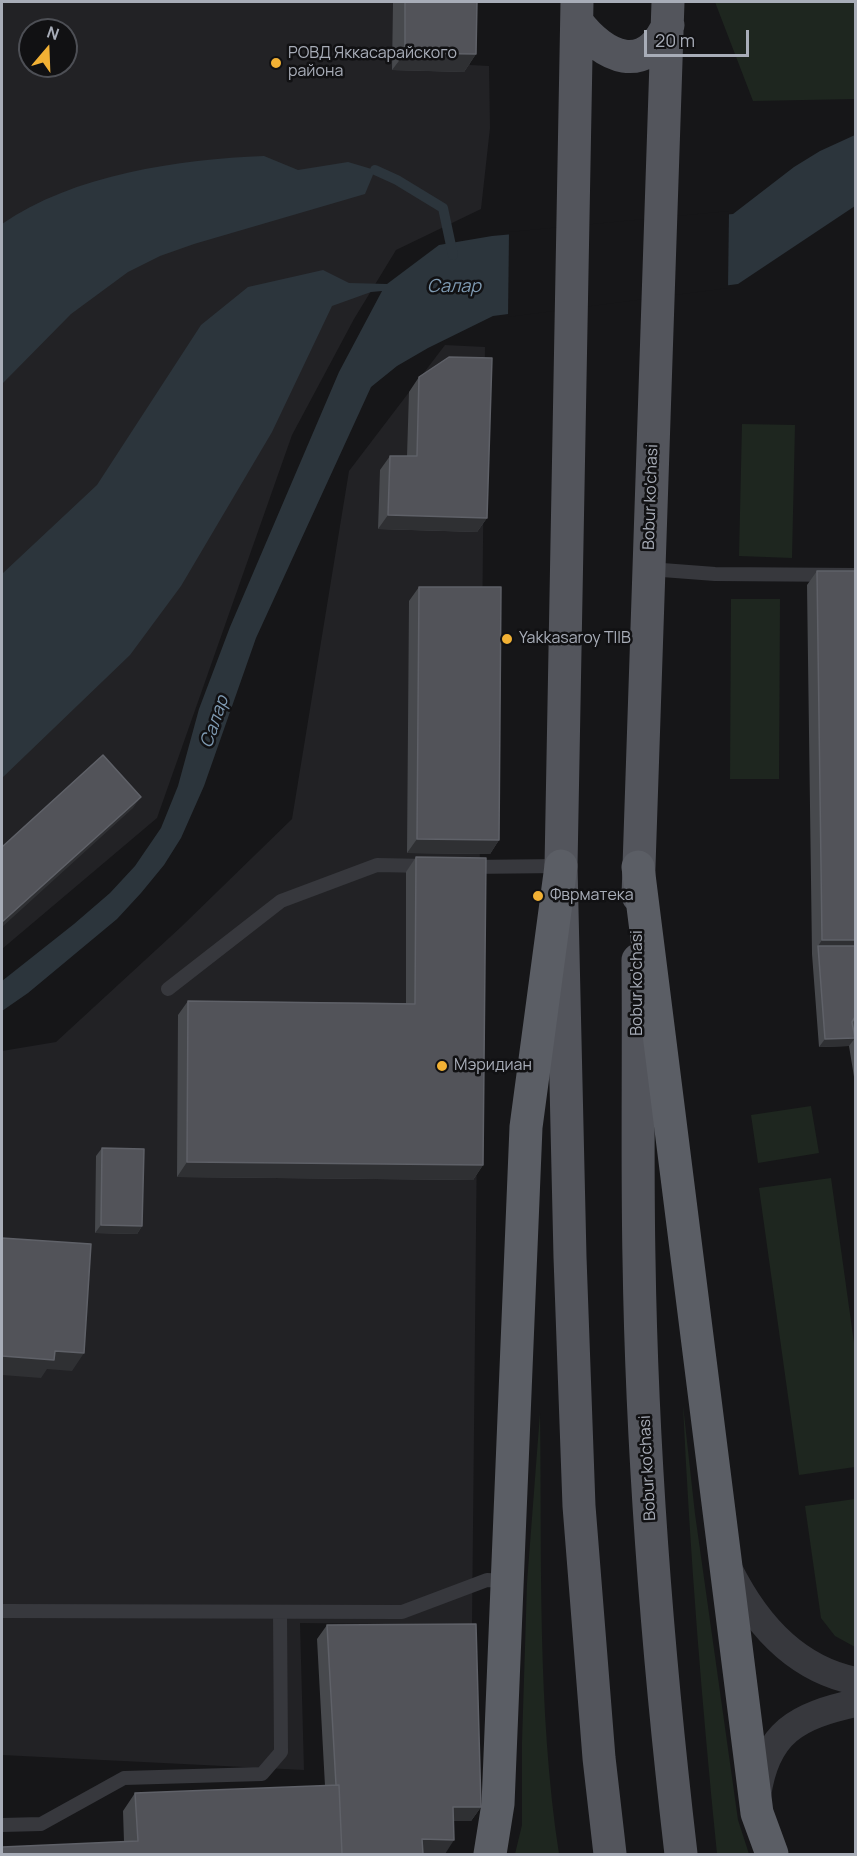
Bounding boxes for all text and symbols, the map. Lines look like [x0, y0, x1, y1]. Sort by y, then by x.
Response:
north arrow [18, 18, 78, 78]
scale bar [647, 18, 752, 56]
text: N [44, 21, 62, 45]
text: 20 m [655, 28, 695, 52]
place label: РОВД Яккасарайского района [288, 44, 457, 82]
marker: РОВД Яккасарайского района [269, 56, 283, 70]
water label: Салар [427, 276, 481, 298]
street label: Bobur ko'chasi [640, 444, 662, 550]
place label: Yakkasaroy TIIB [519, 629, 631, 649]
marker: Yakkasaroy TIIB [500, 632, 514, 646]
water label: Салар [196, 693, 234, 751]
place label: Фврматека [550, 886, 634, 906]
marker: Фврматека [531, 889, 545, 903]
street label: Bobur ko'chasi [628, 930, 648, 1036]
place label: Мэридиан [454, 1056, 532, 1076]
marker: Мэридиан [435, 1059, 449, 1073]
street label: Bobur ko'chasi [636, 1415, 660, 1521]

